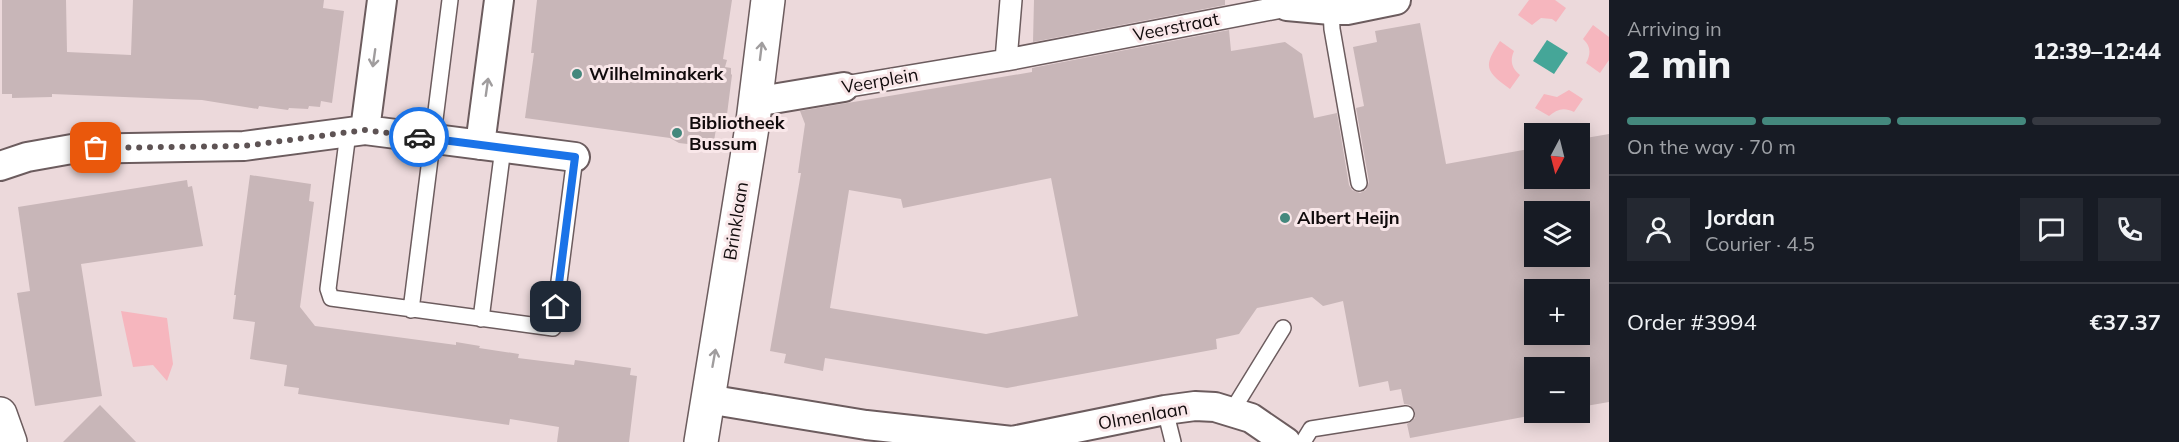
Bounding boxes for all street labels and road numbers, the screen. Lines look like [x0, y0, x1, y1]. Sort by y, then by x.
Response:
street label: Veerstraat [1131, 7, 1221, 46]
street label: Veerplein [840, 62, 920, 99]
street label: Brinklaan [718, 180, 753, 262]
street label: Olmenlaan [1096, 396, 1190, 435]

